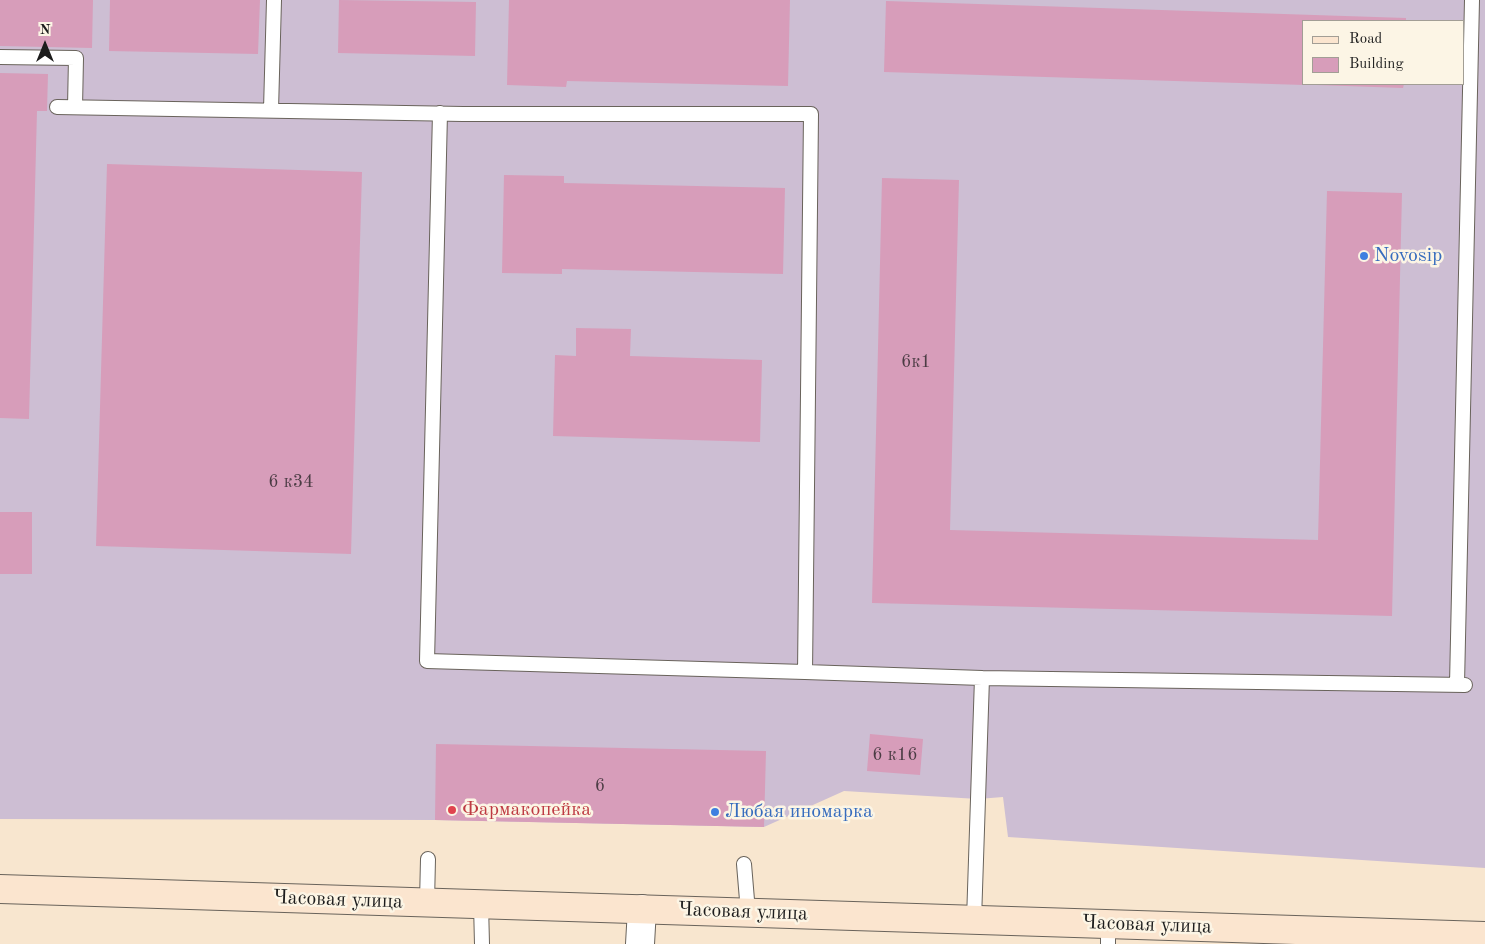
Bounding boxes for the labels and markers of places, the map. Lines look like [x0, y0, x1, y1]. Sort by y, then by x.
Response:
place label: Novosip [1374, 244, 1442, 268]
marker: Novosip [1358, 250, 1370, 262]
place label: Фармакопейка [462, 798, 591, 822]
place label: Любая иномарка [725, 800, 873, 824]
marker: Фармакопейка [446, 804, 458, 816]
marker: Любая иномарка [709, 806, 721, 818]

